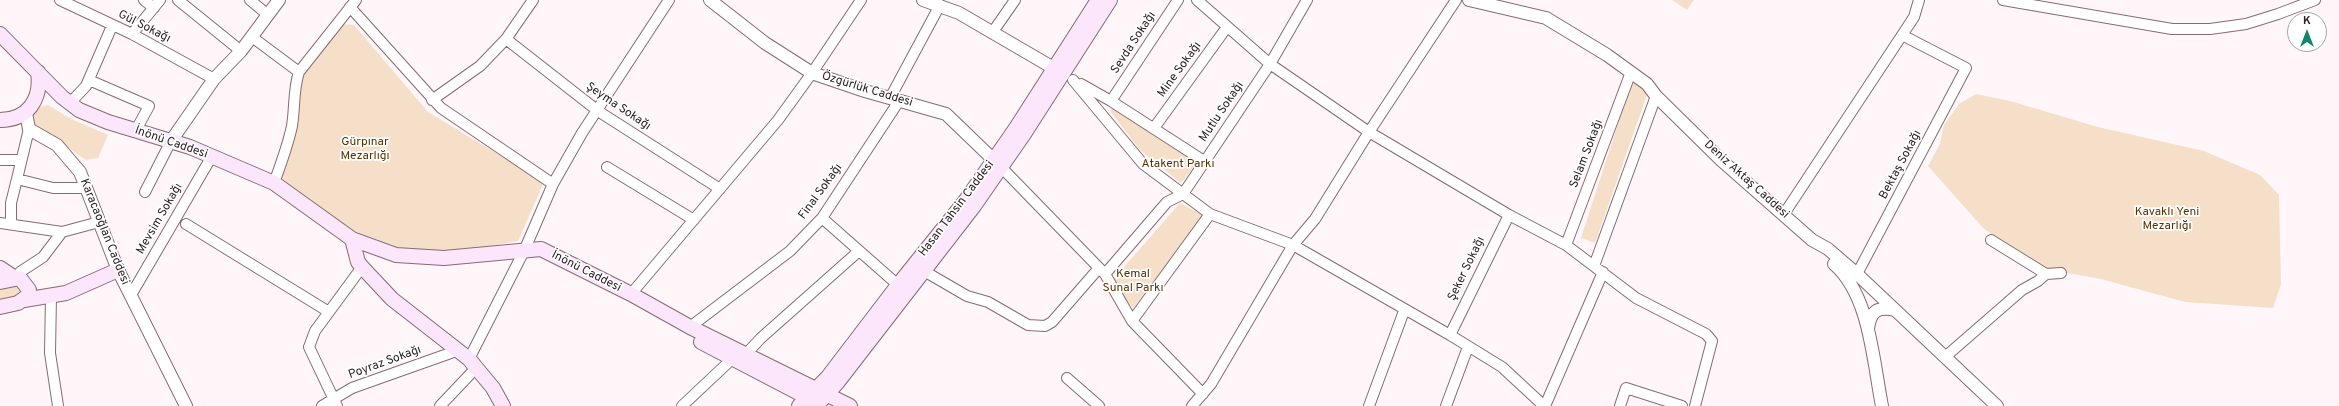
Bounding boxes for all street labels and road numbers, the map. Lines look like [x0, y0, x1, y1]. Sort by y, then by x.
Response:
street label: Gül Sokağı [115, 8, 173, 46]
street label: Sevda Sokağı [1109, 9, 1159, 77]
street label: Mine Sokağı [1155, 39, 1205, 101]
street label: Özgürlük Caddesi [820, 69, 914, 111]
street label: Mutlu Sokağı [1197, 79, 1247, 145]
street label: Şeyma Sokağı [583, 80, 653, 134]
street label: Selam Sokağı [1567, 118, 1607, 190]
street label: İnönü Caddesi [133, 124, 209, 162]
street label: Bektaş Sokağı [1877, 128, 1925, 202]
street label: Deniz Aktaş Caddesi [1700, 138, 1792, 222]
street label: Hasan Tahsin Caddesi [916, 158, 998, 260]
street label: Final Sokağı [796, 161, 846, 223]
street label: Karacaoğlan Caddesi [76, 177, 132, 287]
street label: Mevsim Sokağı [134, 181, 186, 257]
street label: Şeker Sokağı [1445, 235, 1489, 303]
street label: İnönü Caddesi [549, 248, 623, 296]
street label: Poyraz Sokağı [347, 343, 423, 383]

